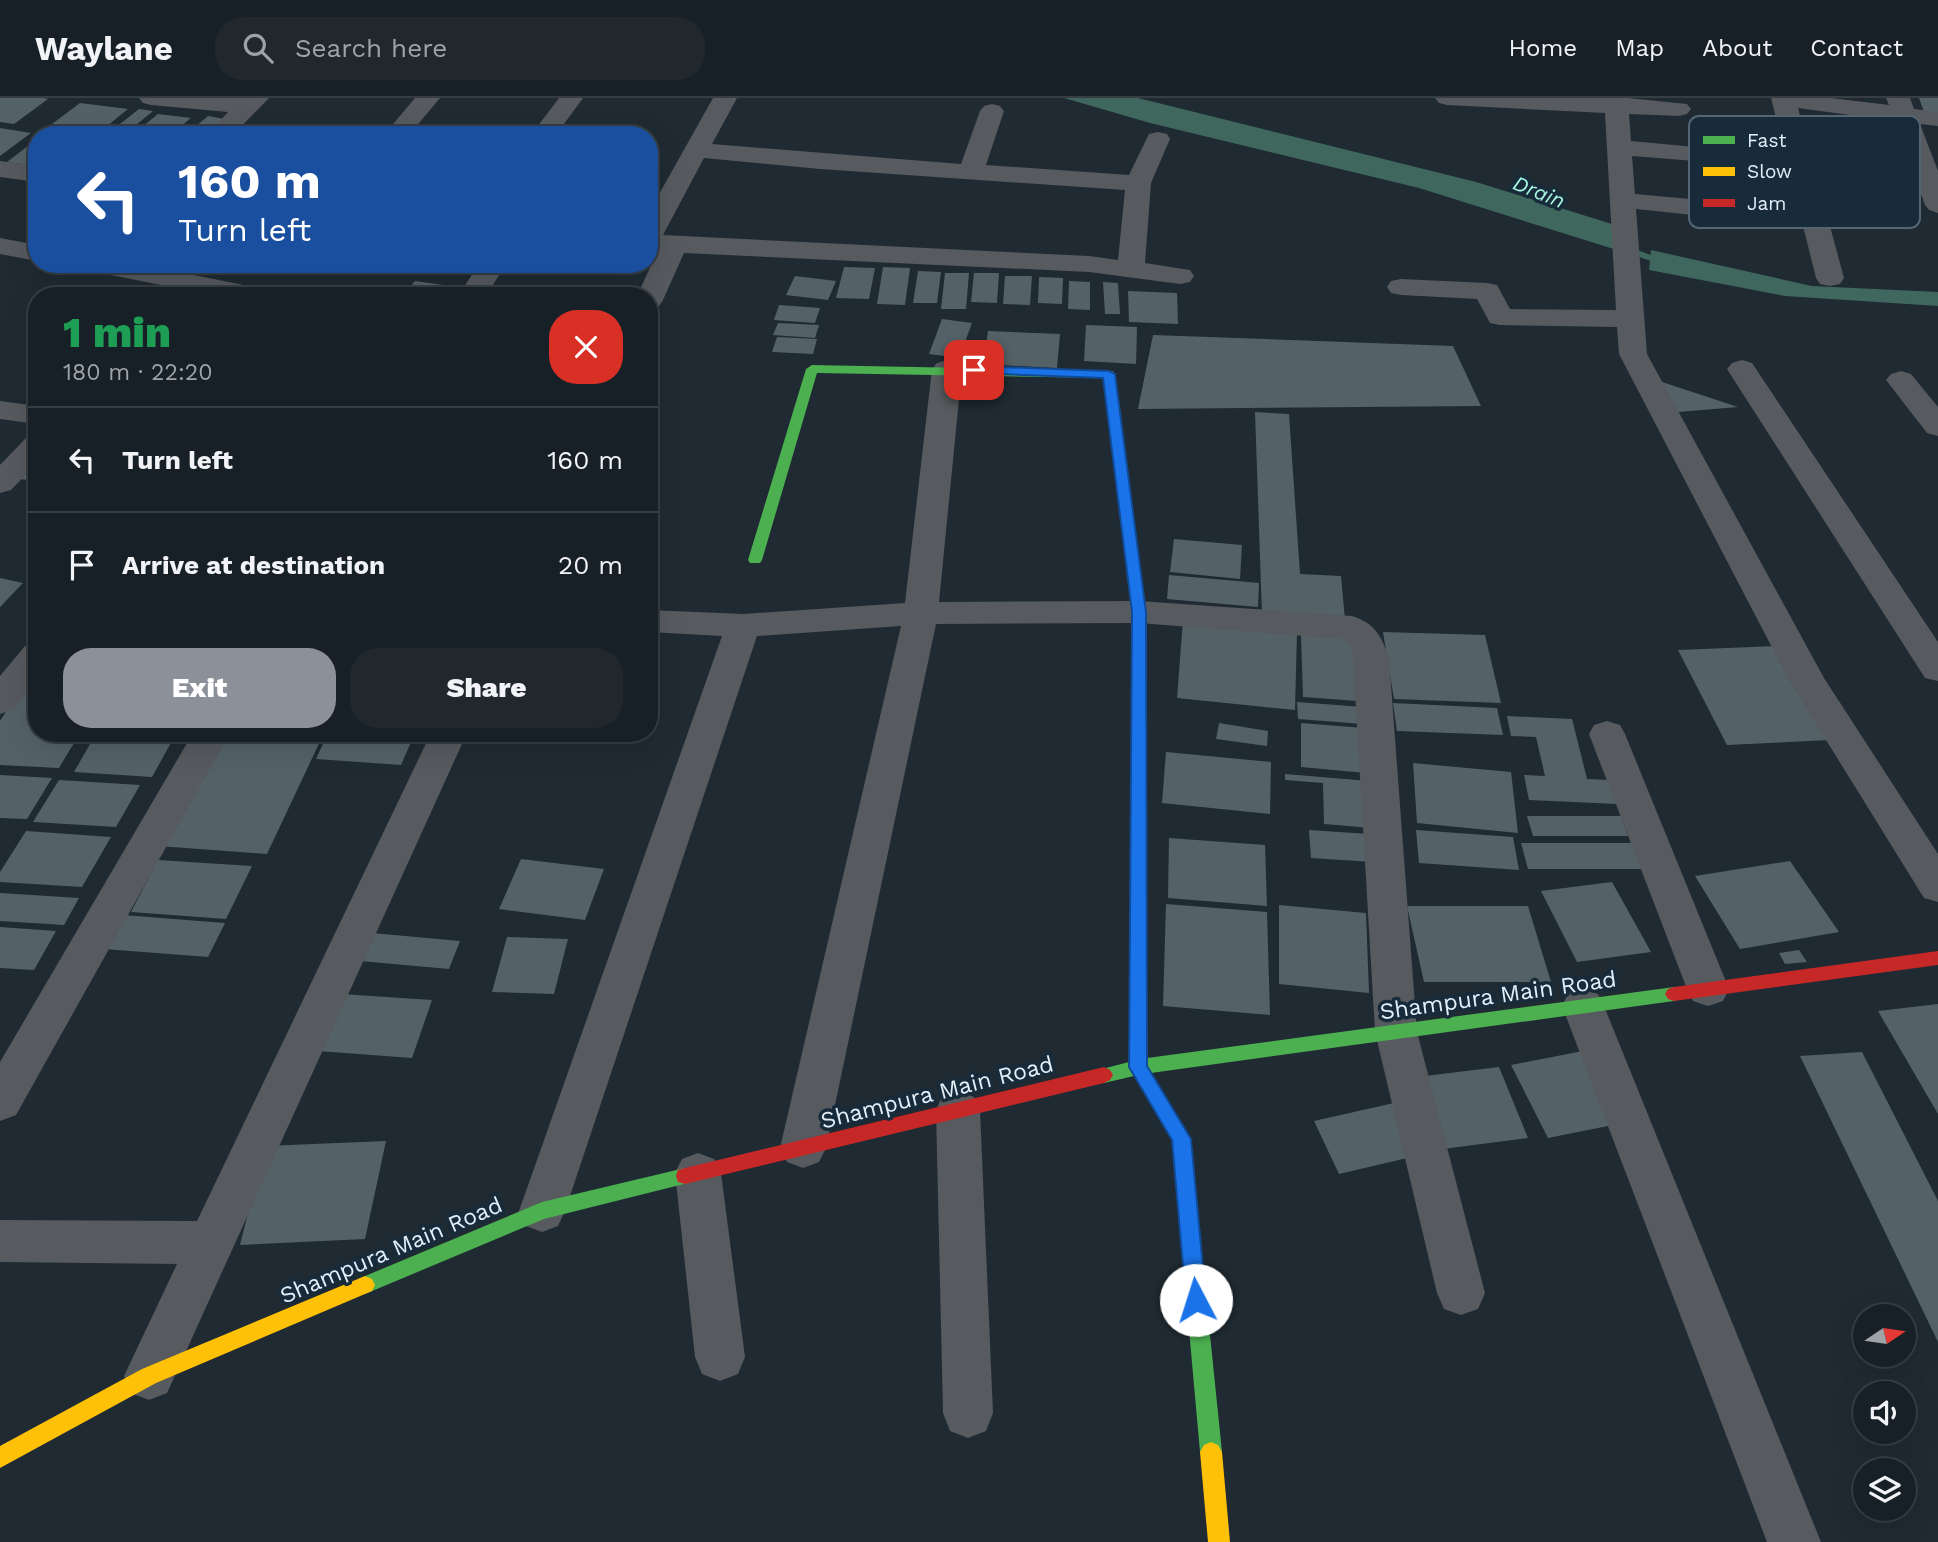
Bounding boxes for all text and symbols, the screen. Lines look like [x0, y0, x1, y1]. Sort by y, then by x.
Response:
search box [215, 17, 705, 80]
text: Waylane [35, 29, 173, 68]
icon: search [239, 29, 277, 67]
text: Search here [295, 33, 447, 63]
text: Home [1509, 34, 1577, 62]
text: Map [1615, 34, 1664, 62]
text: About [1702, 34, 1772, 62]
text: Contact [1810, 34, 1903, 62]
legend [1689, 116, 1920, 228]
text: Fast [1747, 129, 1786, 152]
text: 160 m [178, 152, 321, 210]
icon: left [63, 154, 154, 245]
text: Slow [1747, 160, 1792, 183]
water label: Drain [1510, 170, 1569, 213]
text: Jam [1747, 192, 1786, 215]
text: Turn left [178, 211, 311, 249]
text: 1 min [63, 308, 171, 357]
button: close [549, 310, 623, 384]
pin [944, 340, 1004, 400]
icon: arrive [955, 351, 993, 389]
text: 180 m · 22:20 [63, 359, 212, 386]
icon: left [63, 441, 101, 479]
text: Turn left [122, 445, 233, 475]
text: 160 m [547, 445, 623, 475]
icon: arrive [63, 546, 101, 584]
text: Arrive at destination [122, 550, 385, 580]
text: 20 m [558, 550, 623, 580]
button: Exit [63, 648, 336, 728]
button: Share [350, 648, 623, 728]
street label: Shampura Main Road [1378, 966, 1618, 1025]
street label: Shampura Main Road [818, 1051, 1056, 1134]
street label: Shampura Main Road [276, 1191, 506, 1310]
position arrow [1159, 1263, 1233, 1337]
north arrow [1853, 1304, 1916, 1367]
map controls [1853, 1304, 1916, 1521]
button: sound [1853, 1381, 1916, 1444]
button: layers [1853, 1458, 1916, 1521]

